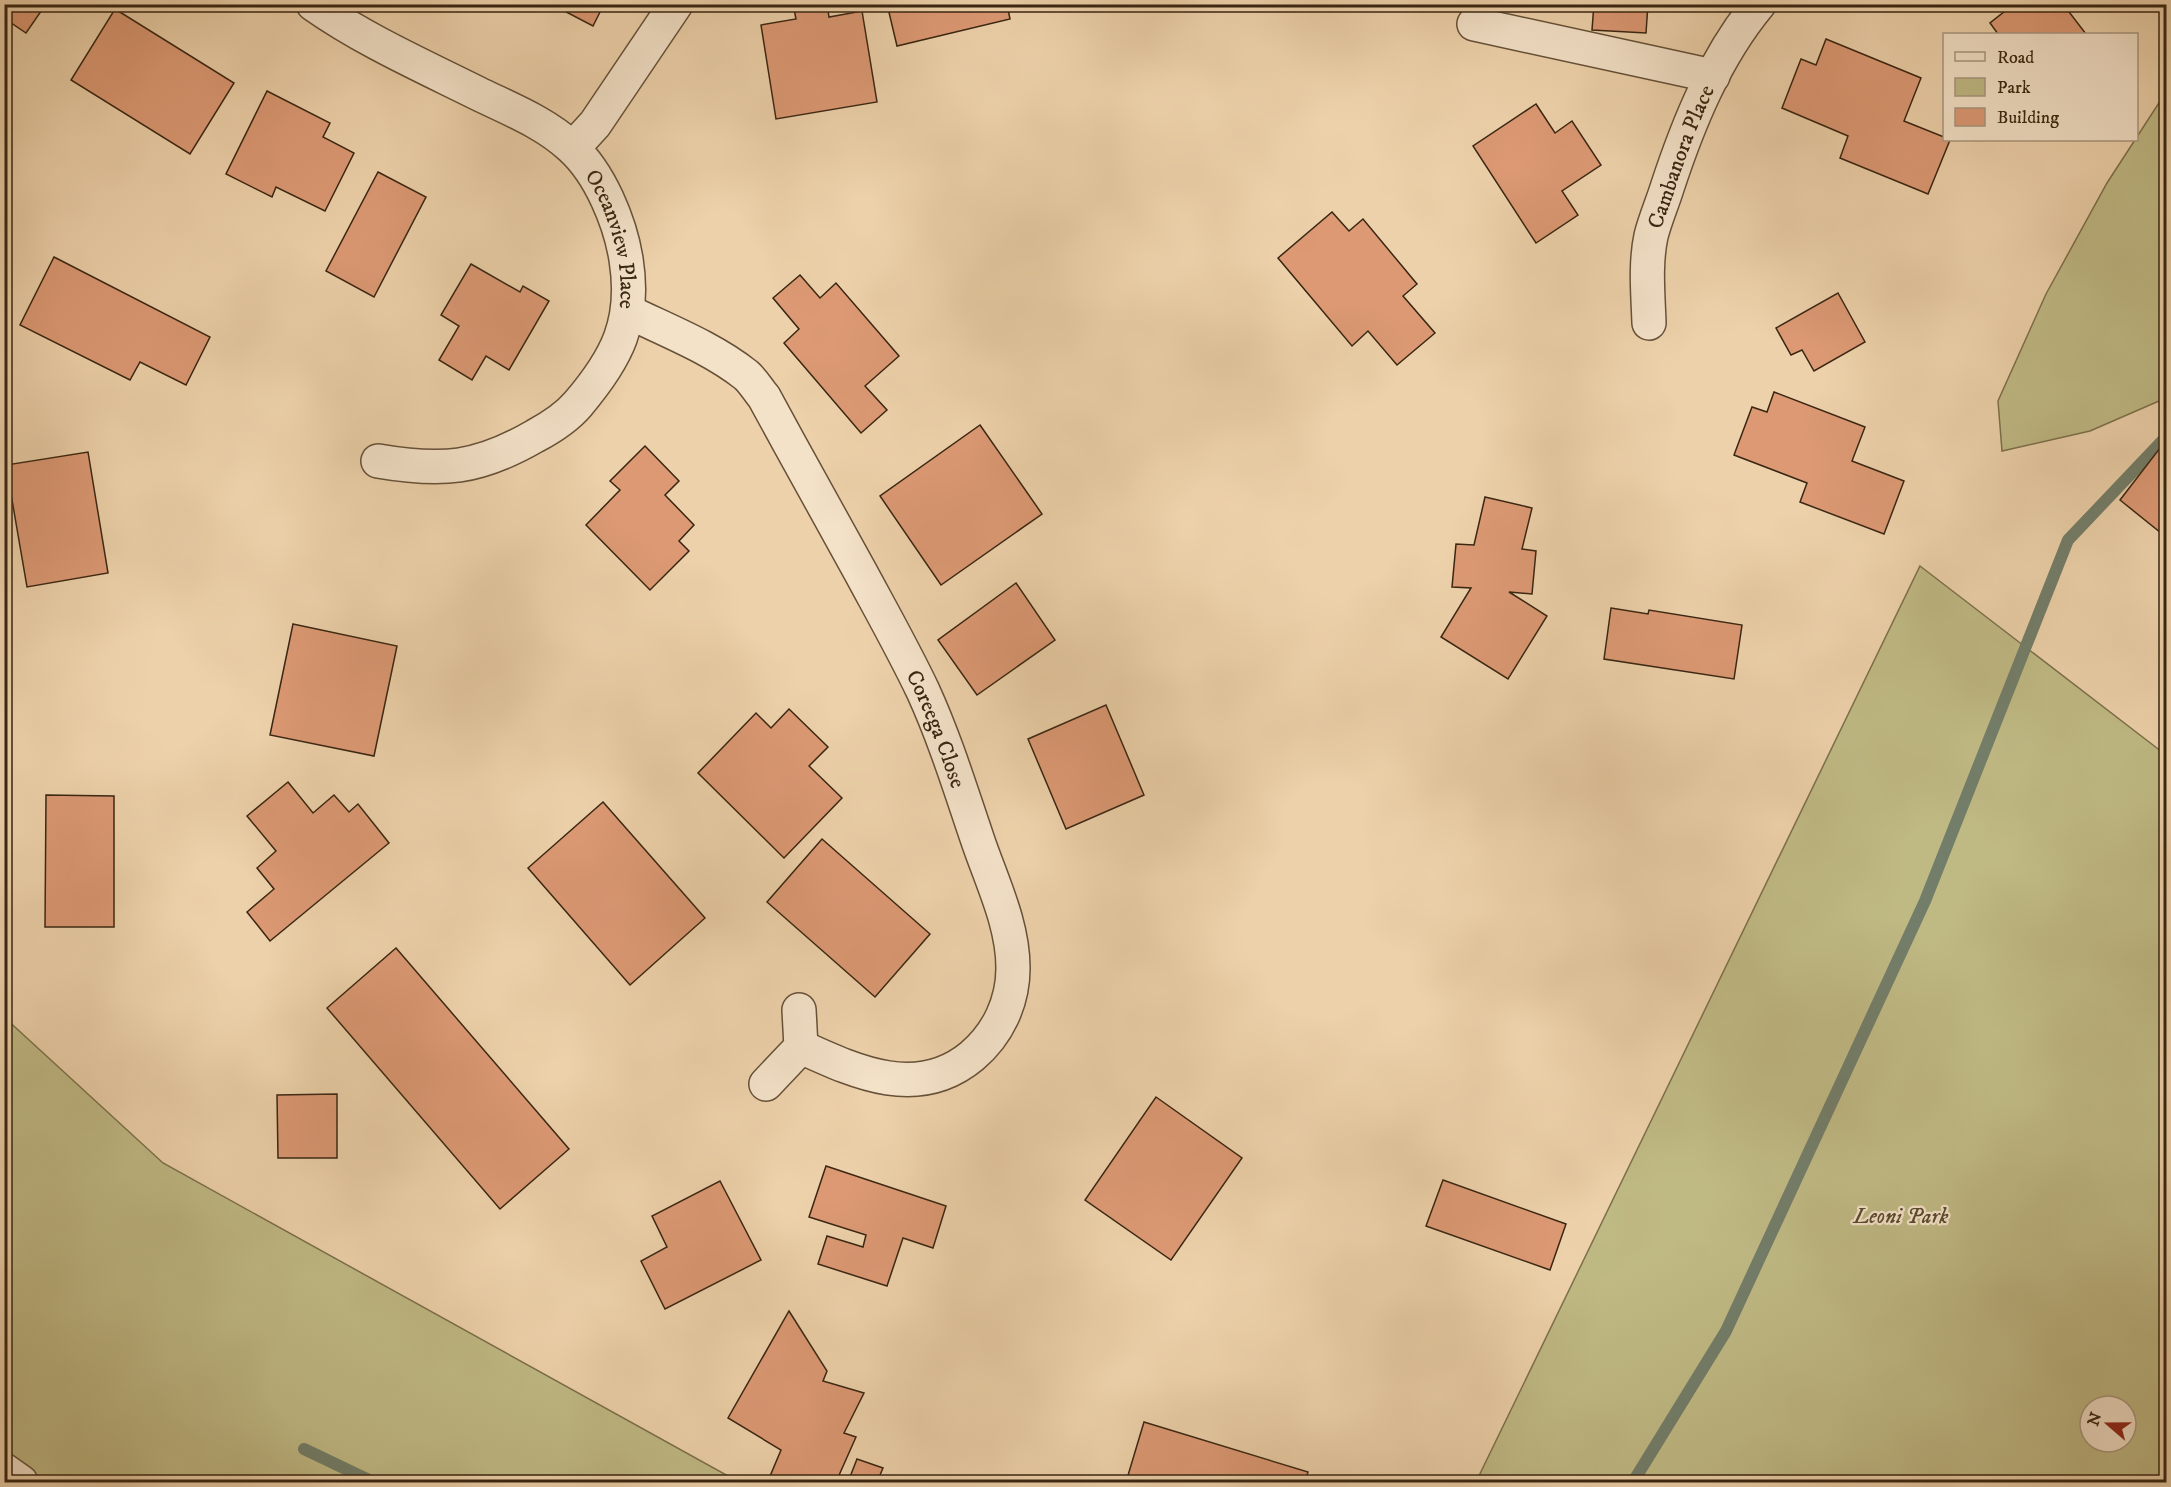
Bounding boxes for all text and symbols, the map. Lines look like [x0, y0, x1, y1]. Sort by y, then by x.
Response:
legend [1943, 33, 2138, 141]
text: Road [1997, 47, 2034, 69]
text: Park [1997, 77, 2031, 99]
street label: Cambanora Place [1642, 81, 1721, 232]
text: Building [1997, 107, 2059, 129]
street label: Oceanview Place [579, 165, 641, 310]
street label: Coreega Close [900, 666, 971, 792]
park label: Leoni Park [1851, 1203, 1949, 1230]
north arrow [2078, 1394, 2138, 1454]
text: N [2083, 1410, 2106, 1429]

